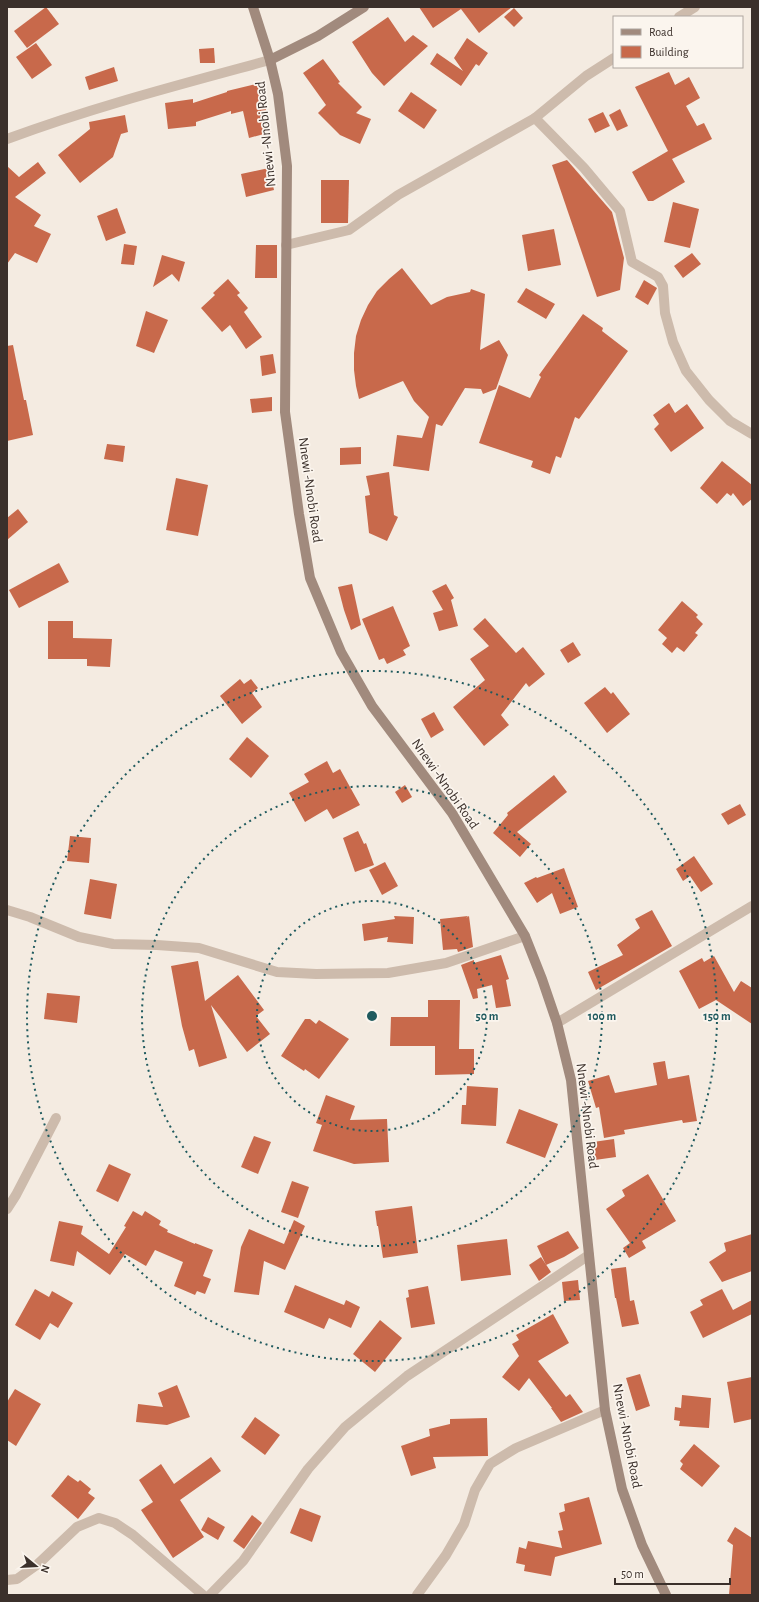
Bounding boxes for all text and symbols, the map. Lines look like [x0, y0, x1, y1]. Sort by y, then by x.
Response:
legend [613, 16, 743, 68]
text: Road [649, 26, 673, 38]
text: Building [649, 46, 689, 58]
street label: Nnewi -Nnobi Road [253, 80, 279, 188]
street label: Nnewi -Nnobi Road [296, 436, 324, 544]
street label: Nnewi -Nnobi Road [409, 736, 481, 832]
centre of rings [365, 1009, 379, 1023]
text: 50 m [476, 1010, 499, 1022]
text: 100 m [588, 1010, 616, 1022]
text: 150 m [703, 1010, 731, 1022]
street label: Nnewi -Nnobi Road [574, 1062, 600, 1170]
street label: Nnewi -Nnobi Road [610, 1382, 644, 1490]
north arrow [16, 1546, 56, 1586]
scale bar [615, 1560, 730, 1586]
text: N [39, 1564, 51, 1574]
text: 50 m [621, 1568, 644, 1580]

